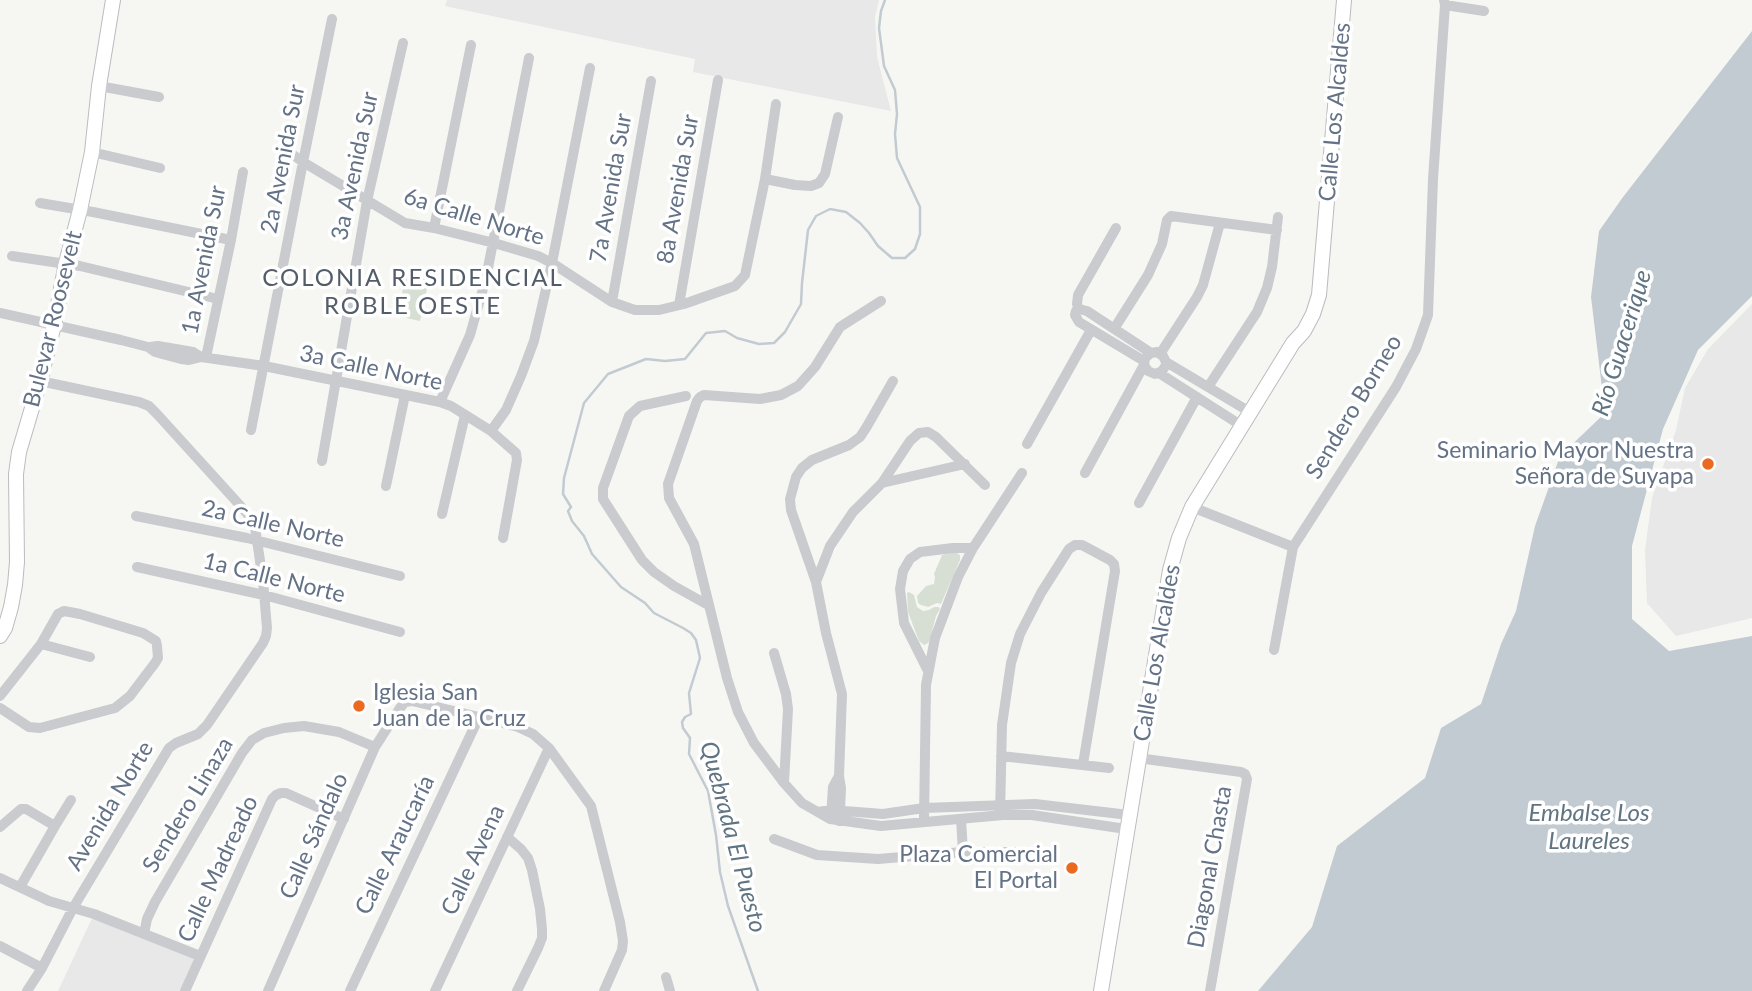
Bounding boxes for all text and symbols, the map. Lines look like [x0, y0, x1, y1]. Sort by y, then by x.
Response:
street label: Calle Los Alcaldes [1313, 21, 1357, 203]
street label: 2a Avenida Sur [255, 82, 311, 236]
street label: 3a Avenida Sur [326, 89, 384, 243]
street label: 7a Avenida Sur [584, 111, 638, 265]
street label: 8a Avenida Sur [651, 112, 705, 266]
street label: 1a Avenida Sur [176, 183, 232, 337]
street label: 6a Calle Norte [400, 183, 548, 251]
street label: Bulevar Roosevelt [18, 228, 88, 410]
district label: COLONIA RESIDENCIAL ROBLE OESTE [265, 264, 561, 320]
water label: Río Guacerique [1586, 267, 1658, 419]
street label: Sendero Borneo [1300, 330, 1408, 484]
street label: 3a Calle Norte [297, 339, 445, 397]
place label: Seminario Mayor Nuestra Señora de Suyapa [1437, 437, 1694, 491]
marker: Seminario Mayor Nuestra Señora de Suyapa [1700, 456, 1716, 472]
street label: 2a Calle Norte [199, 494, 347, 554]
street label: 1a Calle Norte [200, 547, 348, 609]
street label: Calle Los Alcaldes [1128, 562, 1186, 744]
place label: Iglesia San Juan de la Cruz [373, 679, 526, 733]
marker: Iglesia San Juan de la Cruz [351, 698, 367, 714]
street label: Sendero Linaza [137, 732, 239, 878]
street label: Avenida Norte [61, 736, 159, 876]
water label: Quebrada El Puesto [694, 738, 772, 936]
street label: Calle Sándalo [274, 769, 354, 903]
street label: Calle Araucaría [349, 771, 441, 919]
street label: Diagonal Chasta [1182, 784, 1238, 950]
street label: Calle Madreado [172, 791, 264, 947]
water label: Embalse Los Laureles [1528, 799, 1650, 855]
street label: Calle Avena [435, 801, 511, 919]
place label: Plaza Comercial El Portal [899, 841, 1058, 895]
marker: Plaza Comercial El Portal [1064, 860, 1080, 876]

